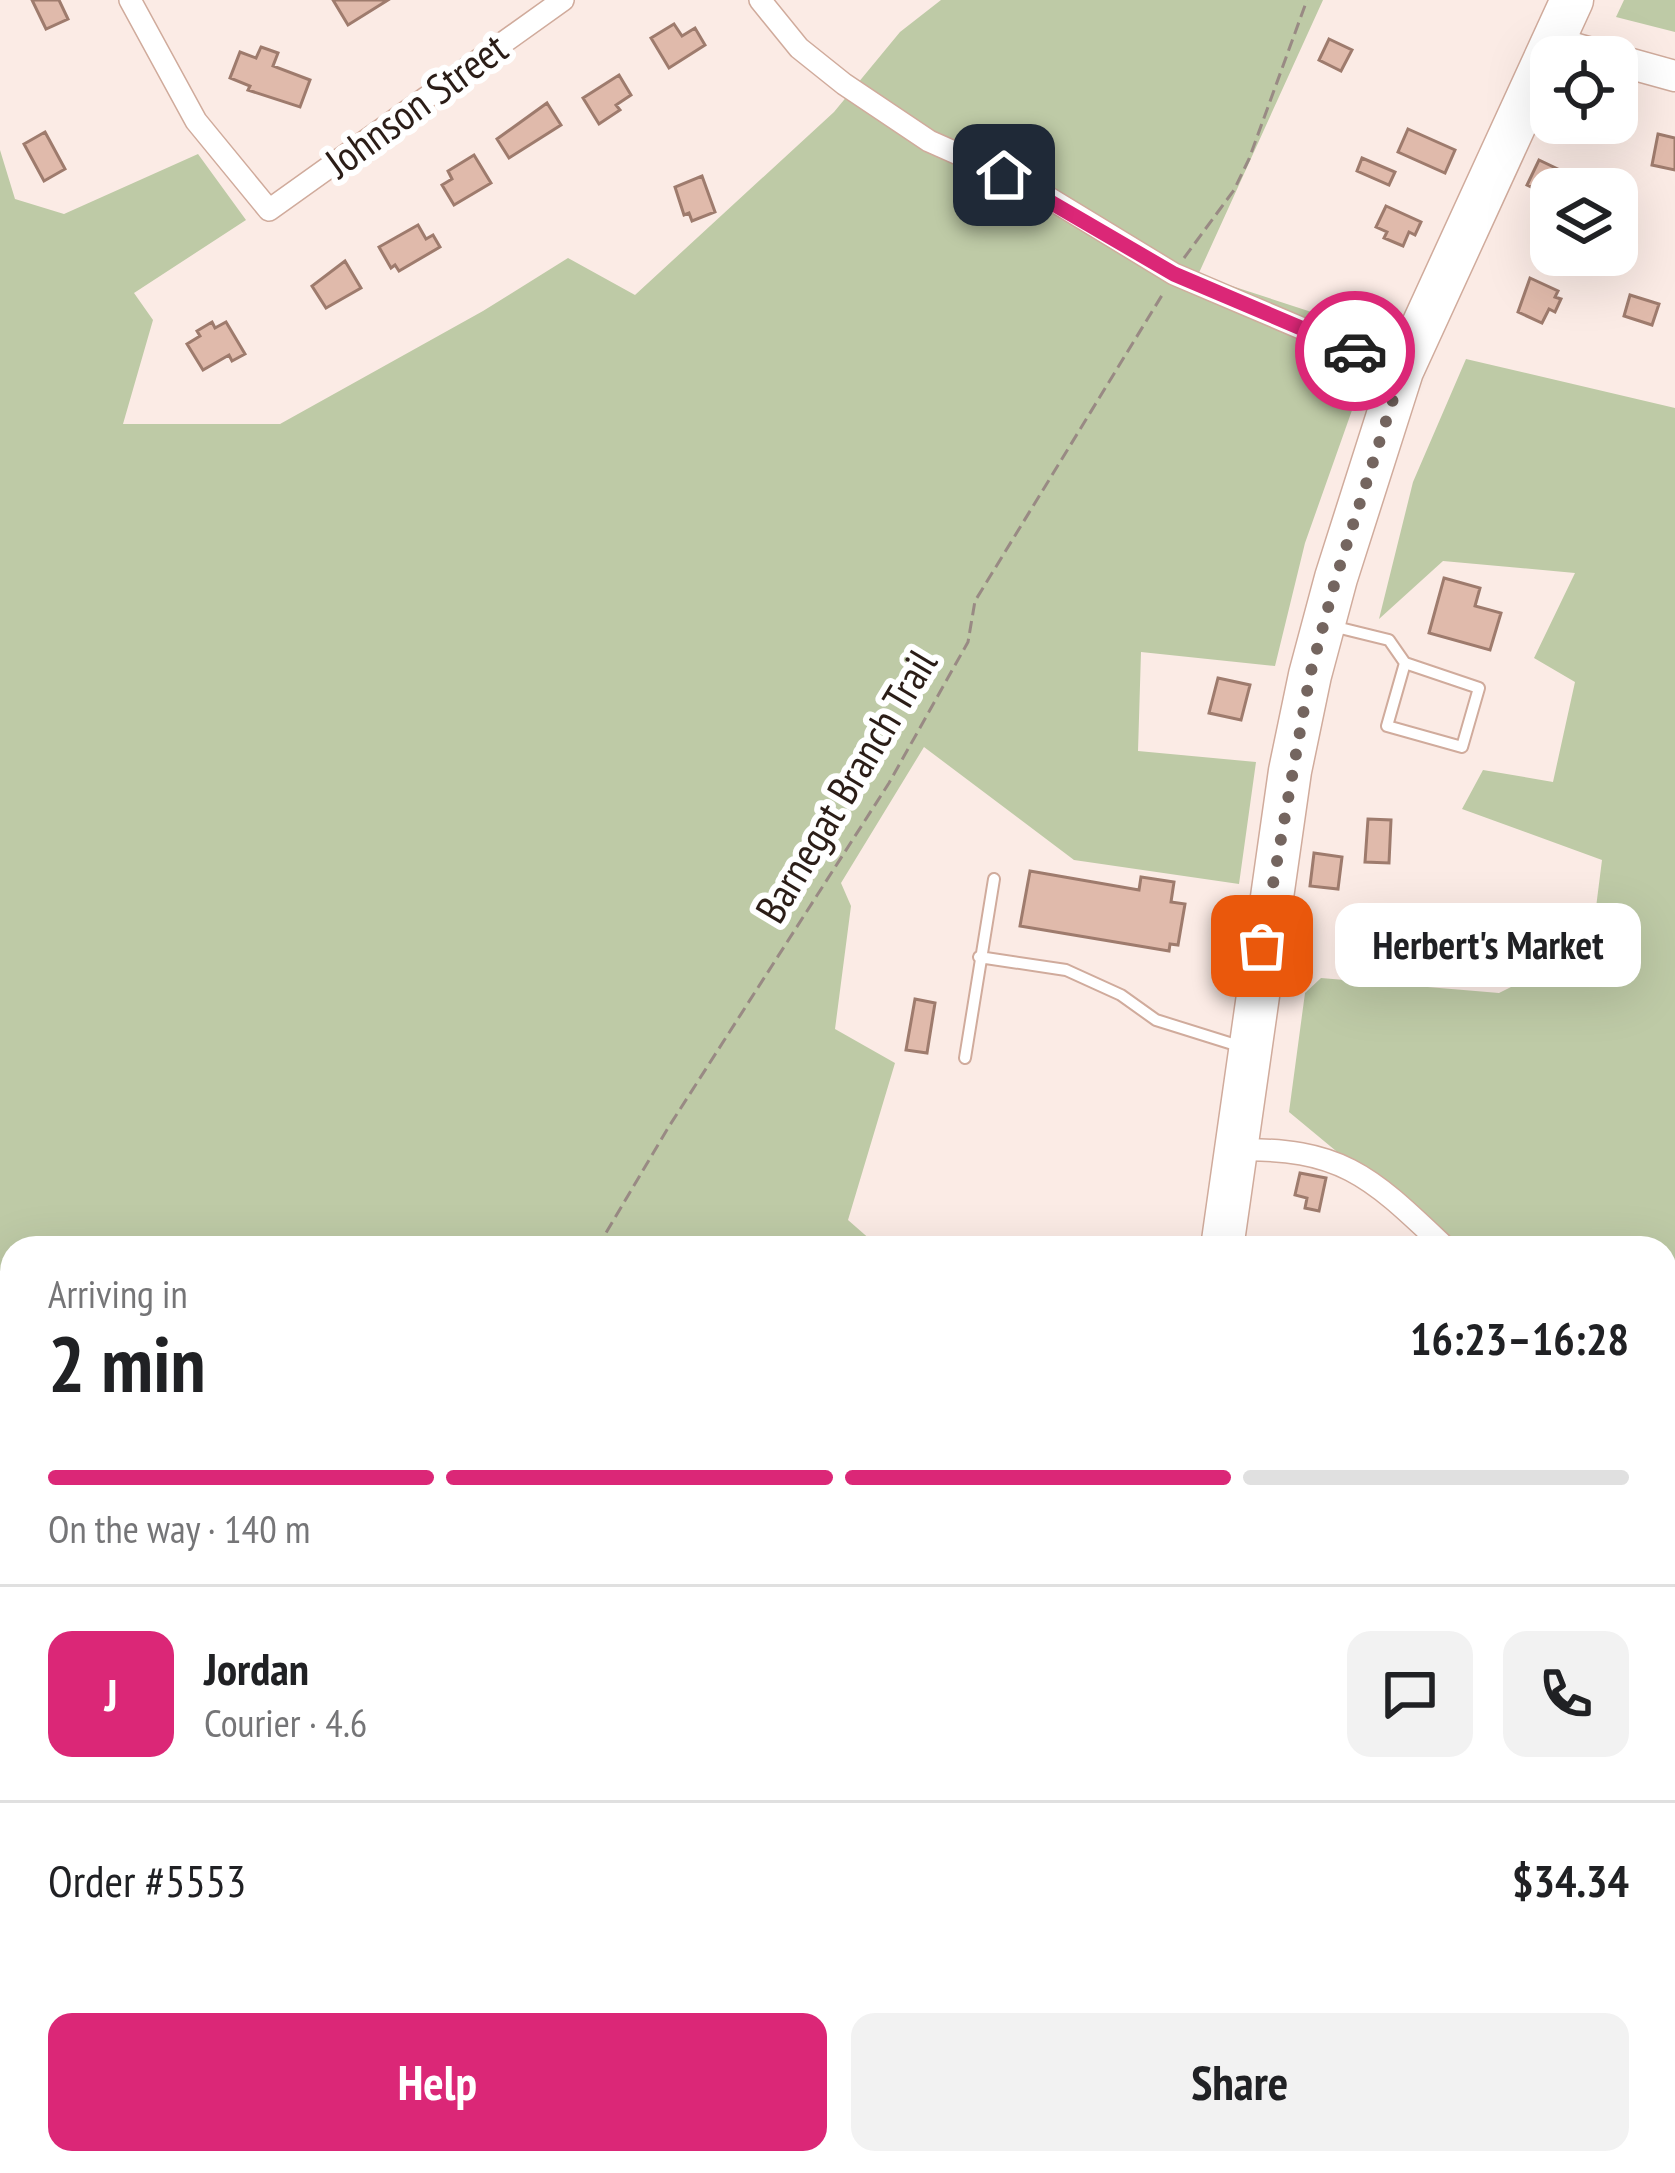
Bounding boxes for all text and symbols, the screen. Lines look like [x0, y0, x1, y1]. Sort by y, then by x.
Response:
street label: Johnson Street [312, 20, 518, 190]
map controls [1530, 36, 1638, 276]
button: locate [1530, 36, 1638, 144]
pin [953, 124, 1055, 226]
icon: home [971, 142, 1037, 208]
button: layers [1530, 168, 1638, 276]
courier [1295, 291, 1415, 411]
icon: car [1322, 318, 1388, 384]
street label: Barnegat Branch Trail [742, 639, 949, 932]
pin [1211, 895, 1313, 997]
callout: Herbert's Market [1334, 904, 1640, 988]
icon: bag [1229, 913, 1295, 979]
text: Herbert's Market [1372, 919, 1604, 970]
text: Arriving in [48, 1268, 188, 1319]
text: 16:23–16:28 [1410, 1309, 1629, 1367]
text: 2 min [48, 1313, 206, 1414]
text: On the way · 140 m [48, 1503, 310, 1554]
button: chat [1347, 1631, 1473, 1757]
button: phone [1503, 1631, 1629, 1757]
text: Jordan [204, 1639, 309, 1697]
text: J [104, 1665, 118, 1723]
text: Courier · 4.6 [204, 1697, 367, 1748]
text: Order #5553 [48, 1851, 246, 1909]
text: $34.34 [1512, 1851, 1629, 1909]
button: Help [48, 2013, 827, 2151]
button: Share [851, 2013, 1629, 2151]

